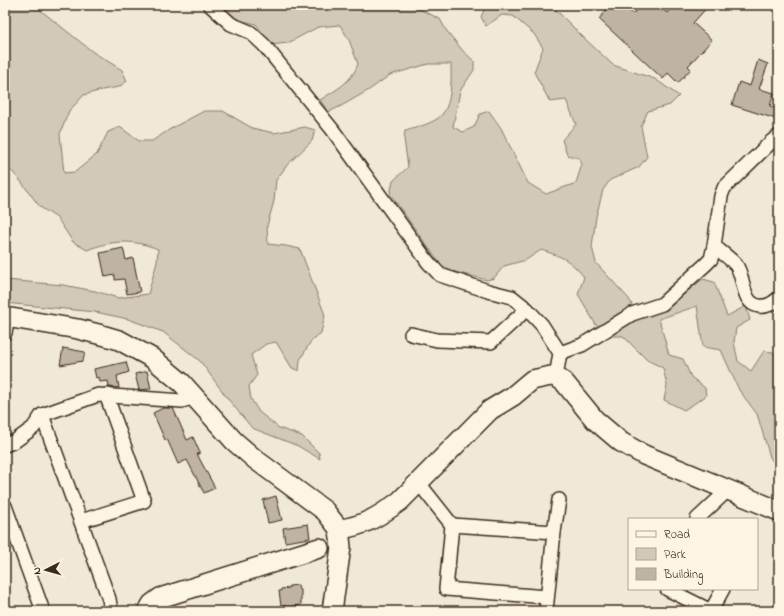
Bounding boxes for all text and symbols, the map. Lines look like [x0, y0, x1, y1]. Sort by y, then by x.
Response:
legend [628, 518, 758, 590]
text: Road [664, 526, 690, 544]
text: Park [664, 546, 686, 564]
north arrow [26, 550, 66, 590]
text: N [29, 566, 45, 575]
text: Building [663, 566, 703, 585]

